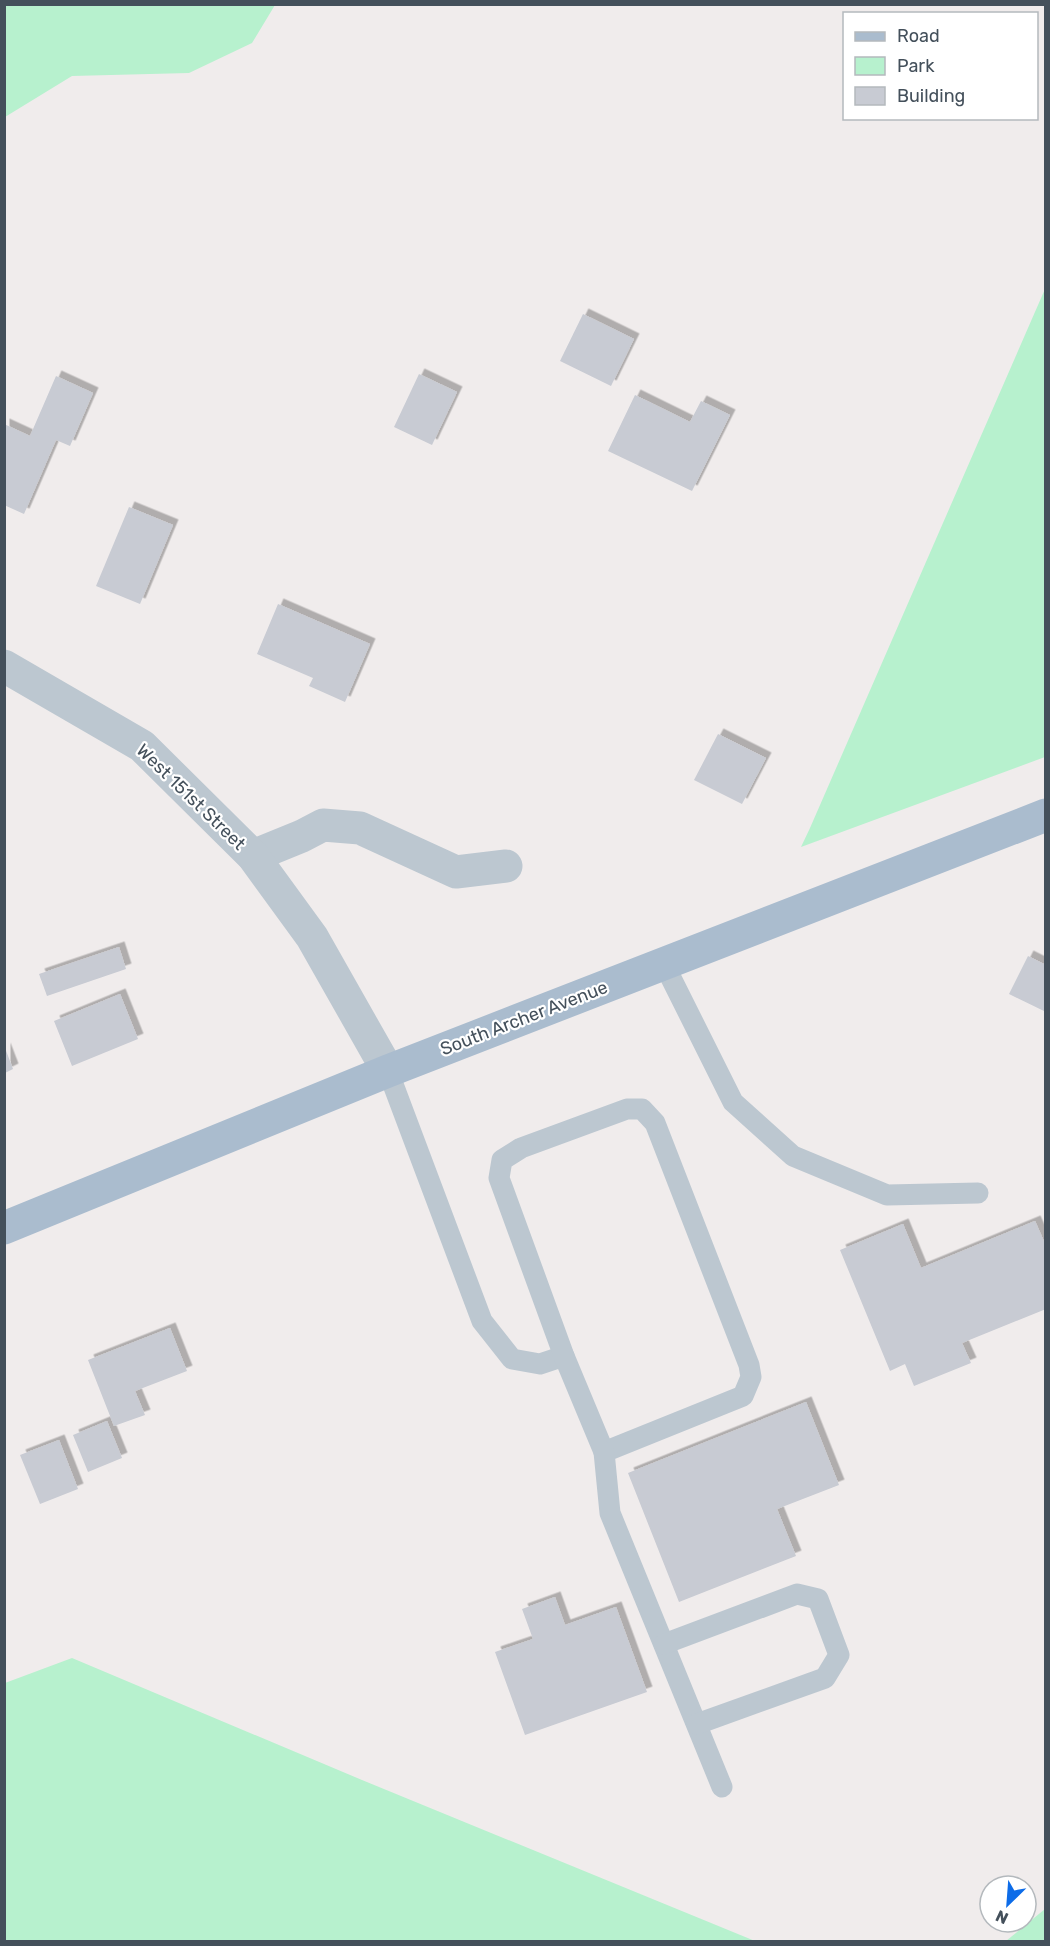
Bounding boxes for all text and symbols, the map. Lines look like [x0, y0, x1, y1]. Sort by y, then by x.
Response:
legend [843, 12, 1038, 120]
text: Road [897, 25, 940, 47]
text: Park [897, 55, 935, 77]
text: Building [897, 85, 965, 107]
street label: West 151st Street [132, 739, 250, 855]
street label: South Archer Avenue [437, 976, 611, 1060]
north arrow [978, 1874, 1038, 1934]
text: N [993, 1906, 1011, 1928]

